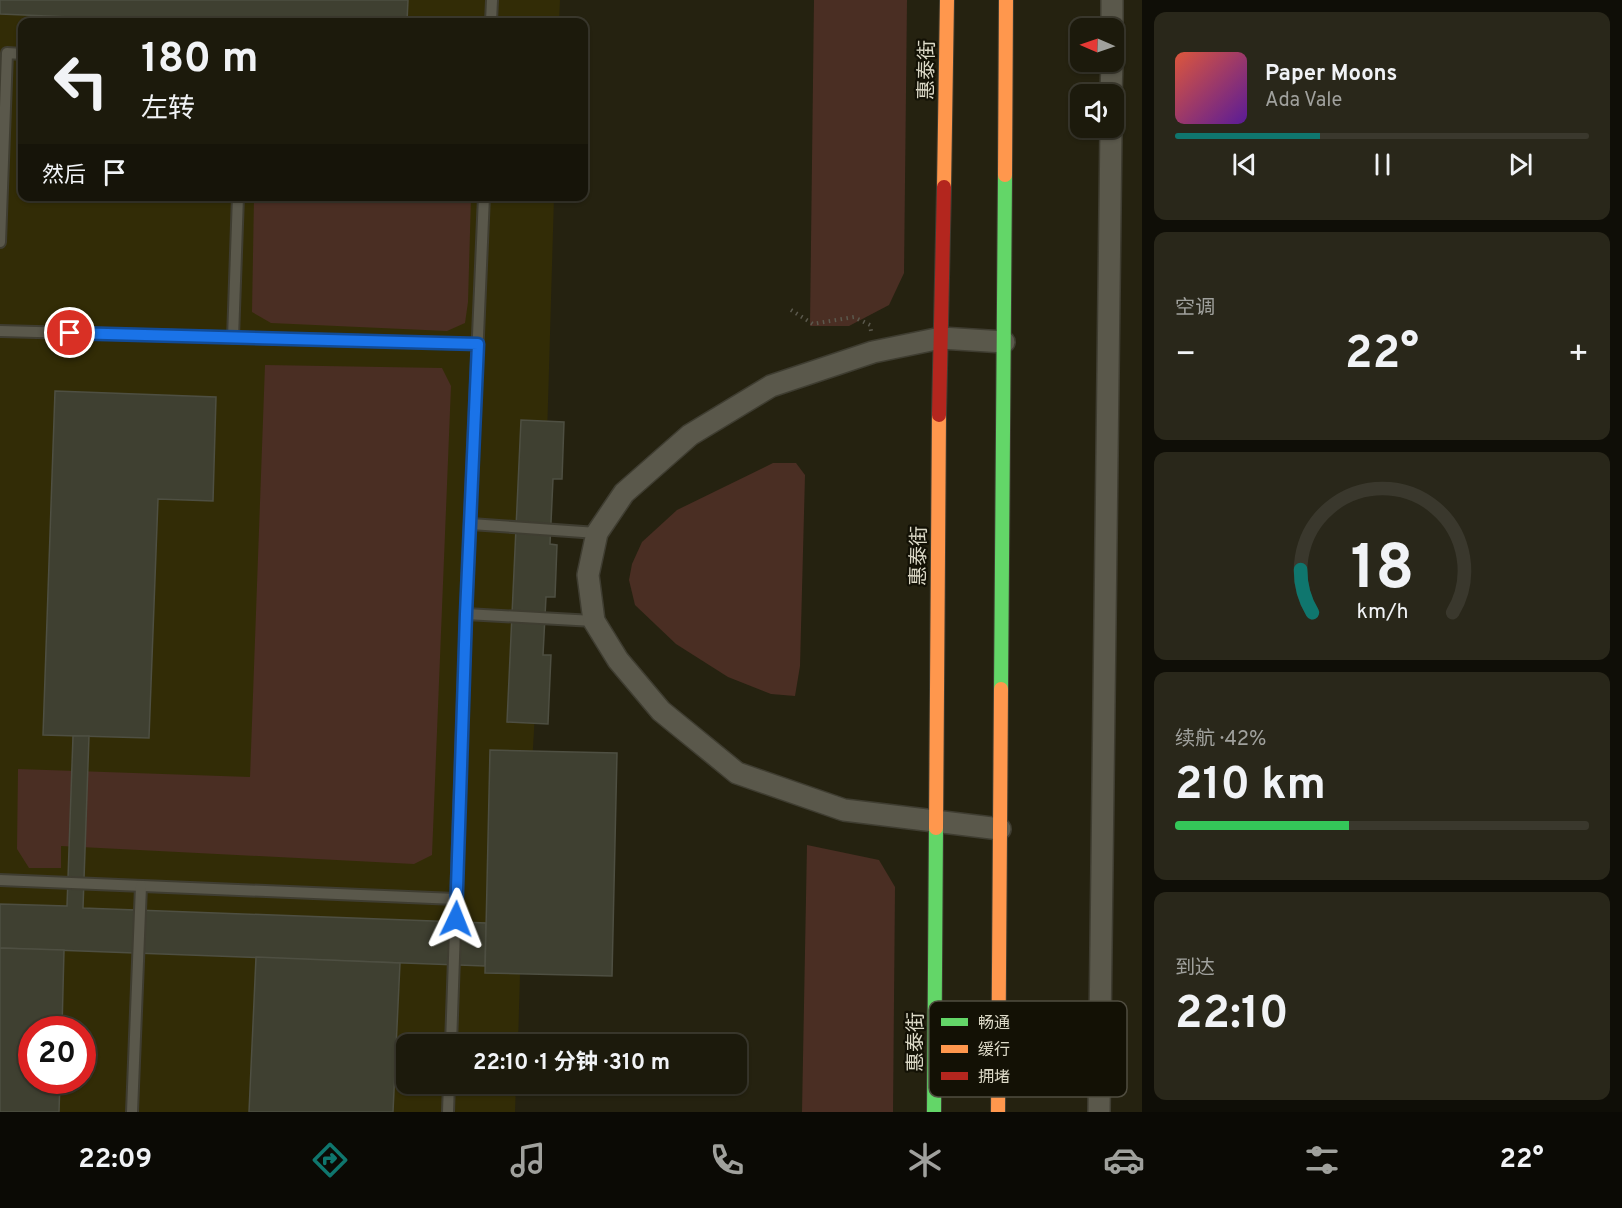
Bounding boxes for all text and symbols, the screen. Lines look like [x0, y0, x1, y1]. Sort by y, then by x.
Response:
north arrow [1070, 18, 1124, 72]
map controls [1070, 18, 1124, 138]
text: 180 m [141, 34, 258, 87]
street label: 惠泰街 [914, 40, 942, 100]
icon: left [42, 42, 120, 120]
text: Paper Moons [1265, 61, 1397, 88]
button: sound [1070, 84, 1124, 138]
text: Ada Vale [1265, 88, 1342, 114]
text: 左转 [141, 93, 195, 127]
icon: previous [1228, 148, 1261, 181]
icon: pause [1366, 148, 1399, 181]
icon: next [1504, 148, 1537, 181]
icon: arrive [98, 156, 131, 189]
text: 然后 [42, 163, 86, 190]
text: 空调 [1175, 296, 1215, 322]
pin [44, 307, 95, 358]
icon: arrive [53, 316, 86, 349]
text: 22° [1345, 327, 1419, 384]
text: − [1175, 335, 1196, 377]
text: + [1568, 335, 1589, 377]
street label: 惠泰街 [906, 526, 934, 586]
text: 18 [1350, 532, 1414, 611]
text: km/h [1356, 599, 1408, 626]
text: 续航 · 42% [1175, 727, 1266, 753]
text: 210 km [1175, 758, 1326, 815]
position arrow [424, 887, 488, 951]
text: 到达 [1175, 956, 1215, 982]
text: 22:10 [1175, 987, 1289, 1044]
legend [929, 1001, 1127, 1097]
street label: 惠泰街 [904, 1012, 930, 1072]
text: 畅通 [978, 1014, 1010, 1034]
speed limit sign: 20 [18, 1016, 96, 1094]
text: 缓行 [978, 1041, 1010, 1061]
text: 22:10 · 1 分钟 · 310 m [473, 1050, 670, 1077]
text: 拥堵 [978, 1068, 1010, 1088]
icon: directions [309, 1139, 351, 1181]
icon: music [507, 1139, 549, 1181]
icon: phone [706, 1139, 748, 1181]
icon: climate [904, 1139, 946, 1181]
icon: car [1103, 1139, 1145, 1181]
icon: filters [1301, 1139, 1343, 1181]
text: 22:09 [78, 1143, 152, 1177]
text: 22° [1499, 1143, 1544, 1177]

